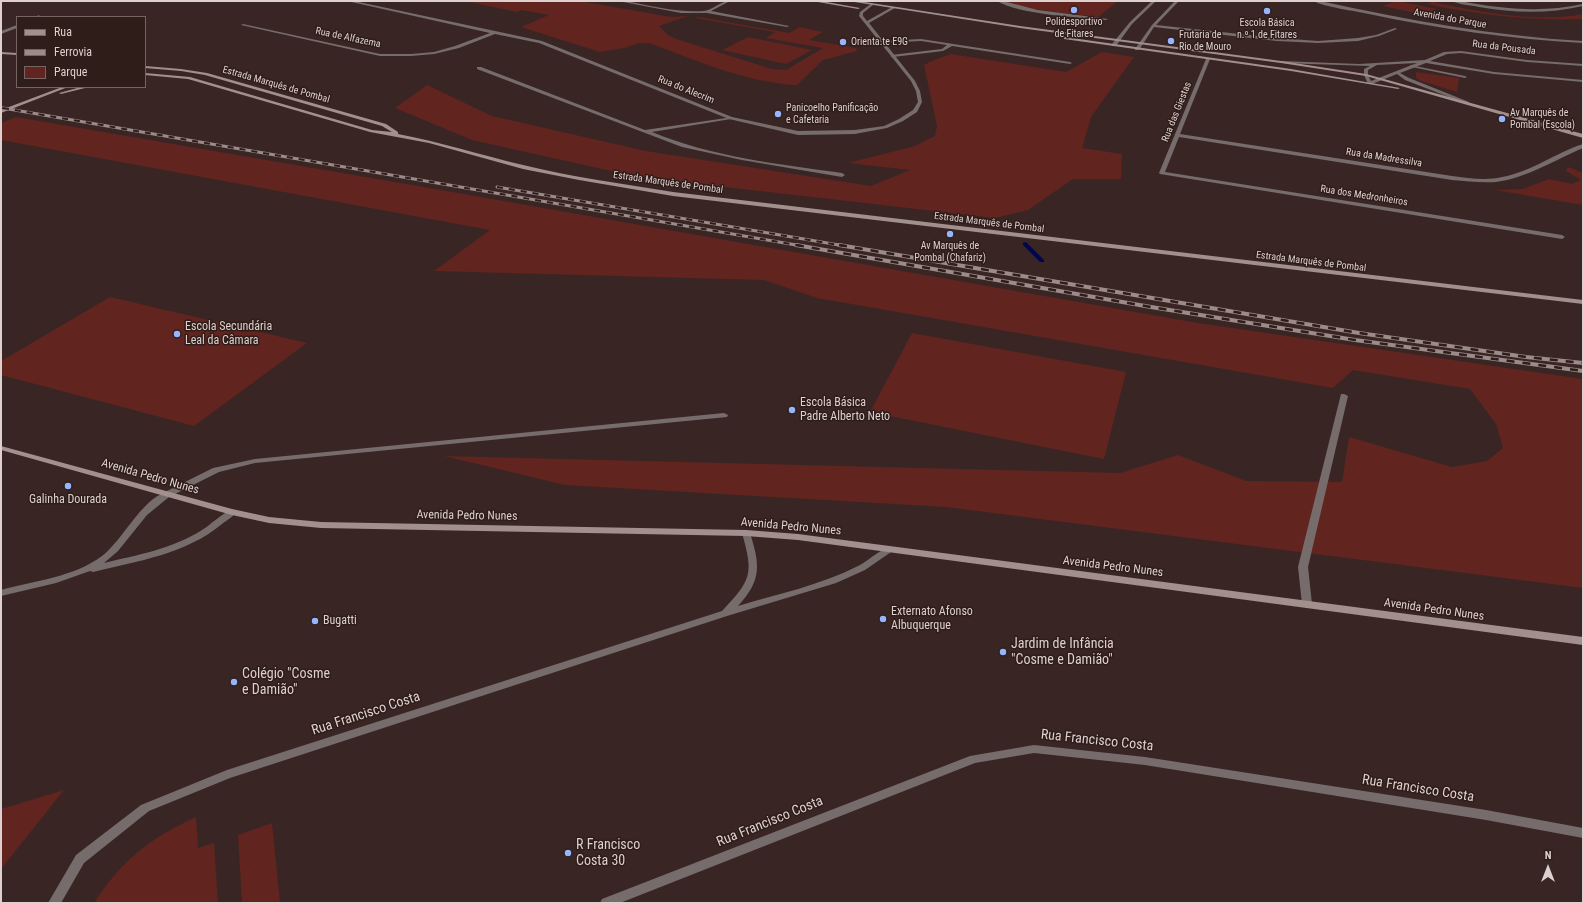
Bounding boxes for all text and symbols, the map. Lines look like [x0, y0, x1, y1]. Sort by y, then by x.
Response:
marker: Polidesportivo de Fitares [1069, 5, 1079, 15]
marker: Escola Básica n.º 1 de Fitares [1262, 6, 1272, 16]
street label: Avenida do Parque [1413, 7, 1487, 31]
legend [16, 16, 146, 88]
place label: Polidesportivo de Fitares [1045, 16, 1103, 40]
place label: Escola Básica n.º 1 de Fitares [1237, 17, 1297, 40]
text: Rua [54, 25, 72, 39]
street label: Rua de Alfazema [314, 25, 382, 51]
place label: Frutaria de Rio de Mouro [1179, 29, 1231, 52]
place label: Orienta.te E9G [851, 36, 908, 48]
marker: Frutaria de Rio de Mouro [1166, 36, 1176, 46]
marker: Orienta.te E9G [838, 37, 848, 47]
street label: Rua da Pousada [1472, 38, 1536, 58]
text: Ferrovia [54, 45, 92, 59]
street label: Estrada Marquês de Pombal [221, 64, 331, 106]
text: Parque [54, 65, 87, 79]
street label: Rua do Alecrim [656, 73, 716, 107]
street label: Rua das Giestas [1160, 80, 1194, 144]
place label: Panicoelho Panificação e Cafetaria [786, 102, 878, 126]
place label: Av Marquês de Pombal (Escola) [1510, 107, 1575, 130]
marker: Panicoelho Panificação e Cafetaria [773, 109, 783, 119]
marker: Av Marquês de Pombal (Escola) [1497, 114, 1507, 124]
street label: Rua da Madressilva [1345, 146, 1423, 170]
street label: Estrada Marquês de Pombal [612, 169, 724, 197]
street label: Rua dos Medronheiros [1319, 183, 1409, 209]
street label: Estrada Marquês de Pombal [933, 210, 1045, 236]
marker: Av Marquês de Pombal (Chafariz) [945, 229, 955, 239]
place label: Av Marquês de Pombal (Chafariz) [914, 240, 986, 264]
street label: Estrada Marquês de Pombal [1255, 249, 1367, 275]
place label: Escola Secundária Leal da Câmara [185, 320, 272, 348]
marker: Escola Secundária Leal da Câmara [172, 329, 182, 339]
place label: Escola Básica Padre Alberto Neto [800, 396, 890, 424]
marker: Escola Básica Padre Alberto Neto [787, 405, 797, 415]
street label: Avenida Pedro Nunes [99, 456, 201, 498]
marker: Galinha Dourada [63, 481, 73, 491]
place label: Galinha Dourada [29, 493, 107, 507]
street label: Avenida Pedro Nunes [416, 508, 518, 524]
street label: Avenida Pedro Nunes [740, 515, 842, 539]
street label: Avenida Pedro Nunes [1062, 554, 1164, 580]
street label: Avenida Pedro Nunes [1383, 596, 1485, 624]
place label: Externato Afonso Albuquerque [891, 605, 973, 633]
place label: Bugatti [323, 614, 357, 628]
marker: Externato Afonso Albuquerque [878, 614, 888, 624]
marker: Bugatti [310, 616, 320, 626]
place label: Jardim de Infância "Cosme e Damião" [1011, 636, 1114, 668]
marker: Jardim de Infância "Cosme e Damião" [998, 647, 1008, 657]
place label: Colégio "Cosme e Damião" [242, 666, 330, 698]
marker: Colégio "Cosme e Damião" [229, 677, 239, 687]
street label: Rua Francisco Costa [310, 689, 422, 739]
street label: Rua Francisco Costa [1040, 727, 1154, 755]
street label: Rua Francisco Costa [1361, 772, 1475, 806]
street label: Rua Francisco Costa [714, 793, 826, 851]
place label: R Francisco Costa 30 [576, 837, 640, 870]
marker: R Francisco Costa 30 [563, 848, 573, 858]
north arrow [1528, 848, 1568, 888]
text: N [1545, 849, 1551, 862]

